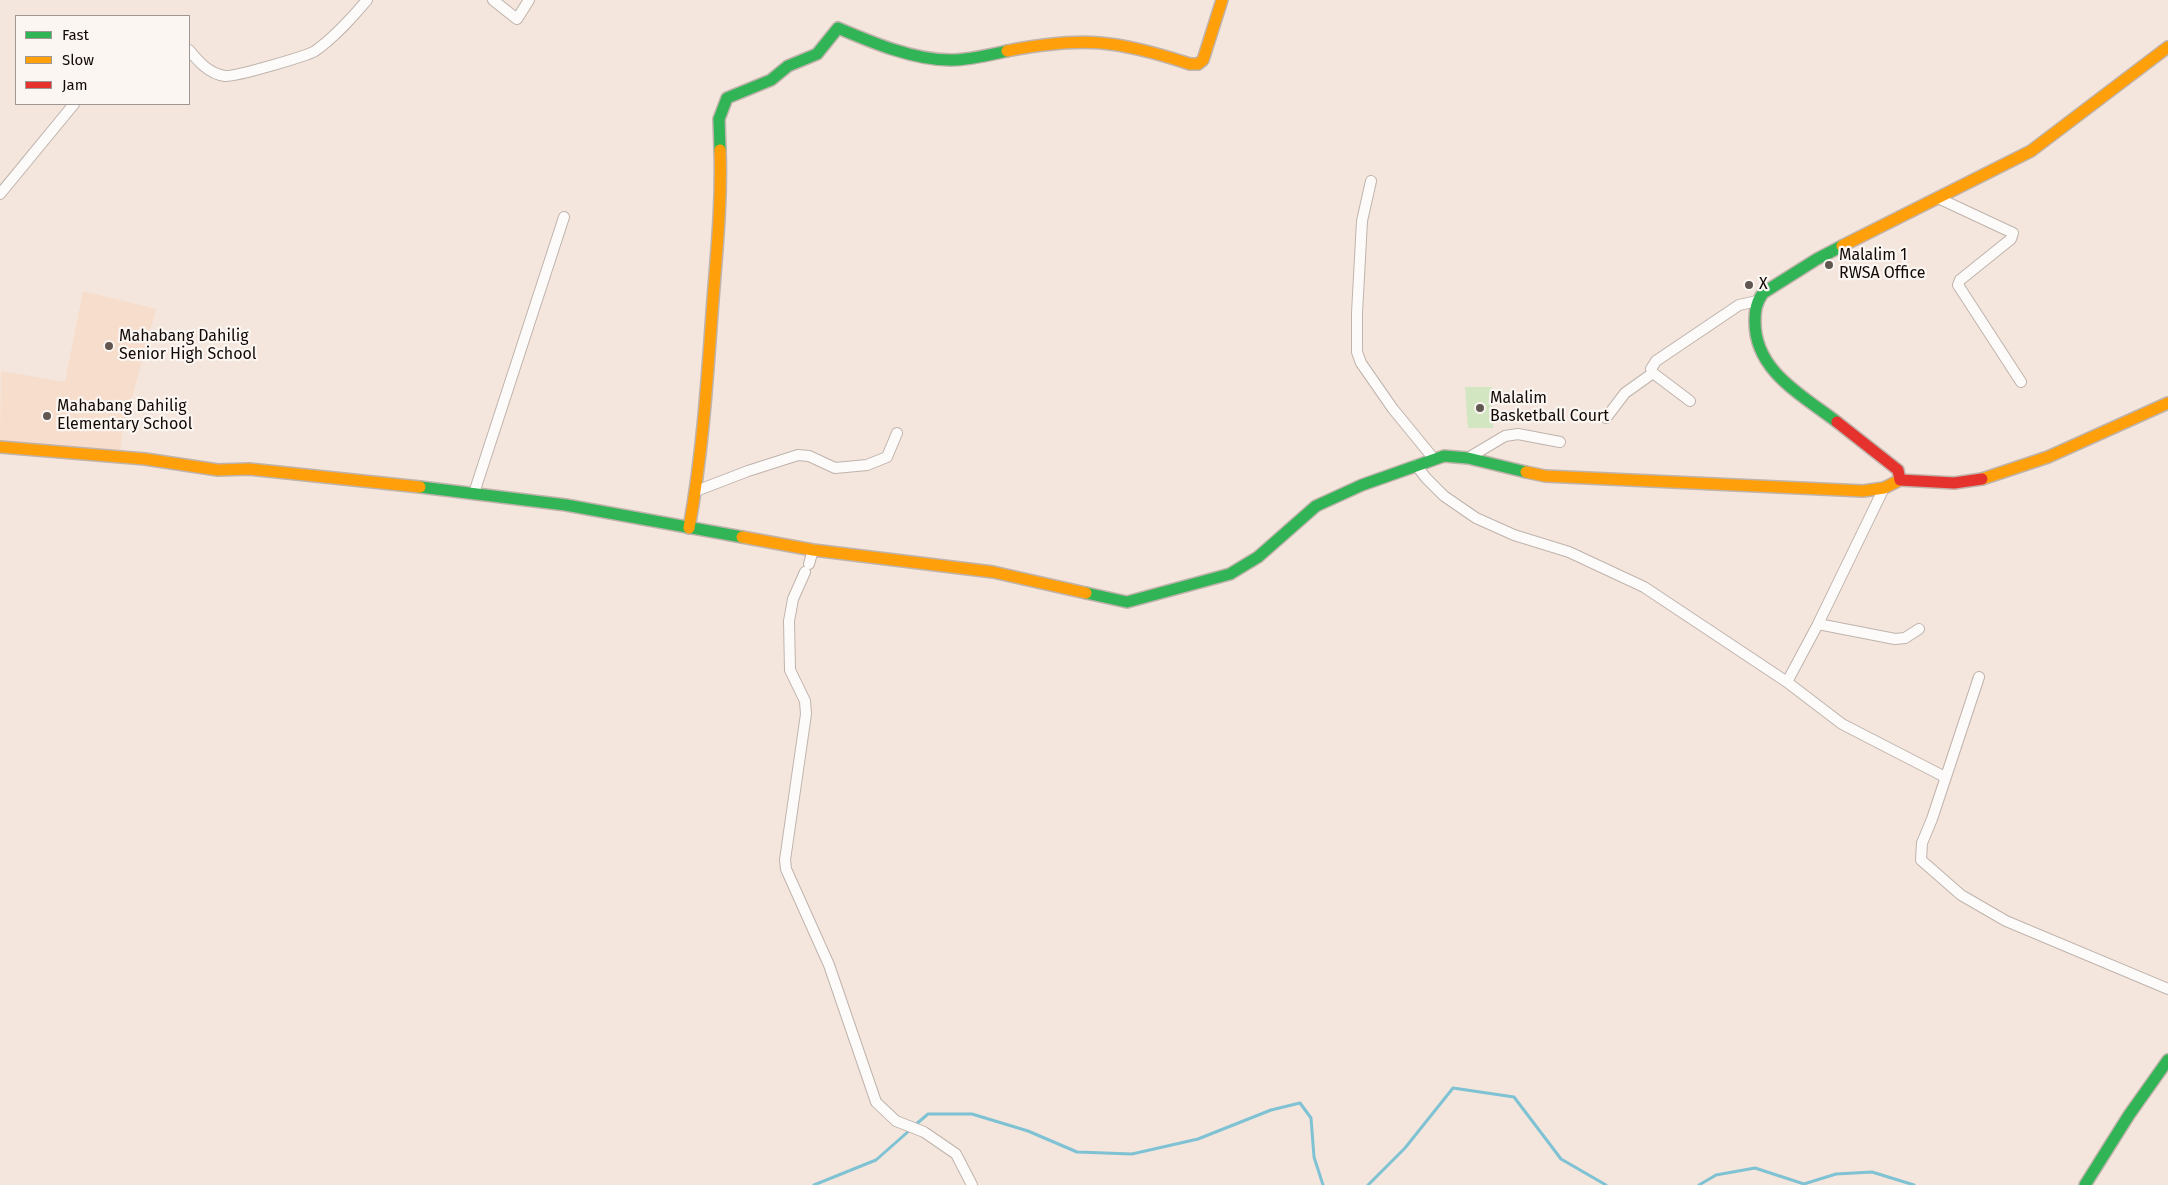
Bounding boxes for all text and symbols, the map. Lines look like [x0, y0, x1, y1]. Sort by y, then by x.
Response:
legend [15, 15, 190, 105]
text: Fast [62, 26, 89, 44]
text: Slow [62, 51, 94, 69]
text: Jam [62, 76, 88, 94]
place label: Malalim 1 RWSA Office [1839, 246, 1925, 284]
marker: Malalim 1 RWSA Office [1823, 259, 1835, 271]
place label: X [1759, 275, 1768, 295]
marker: X [1743, 279, 1755, 291]
place label: Mahabang Dahilig Senior High School [119, 327, 257, 365]
marker: Mahabang Dahilig Senior High School [103, 340, 115, 352]
place label: Malalim Basketball Court [1490, 389, 1609, 427]
place label: Mahabang Dahilig Elementary School [57, 397, 192, 435]
marker: Malalim Basketball Court [1474, 402, 1486, 414]
marker: Mahabang Dahilig Elementary School [41, 410, 53, 422]

